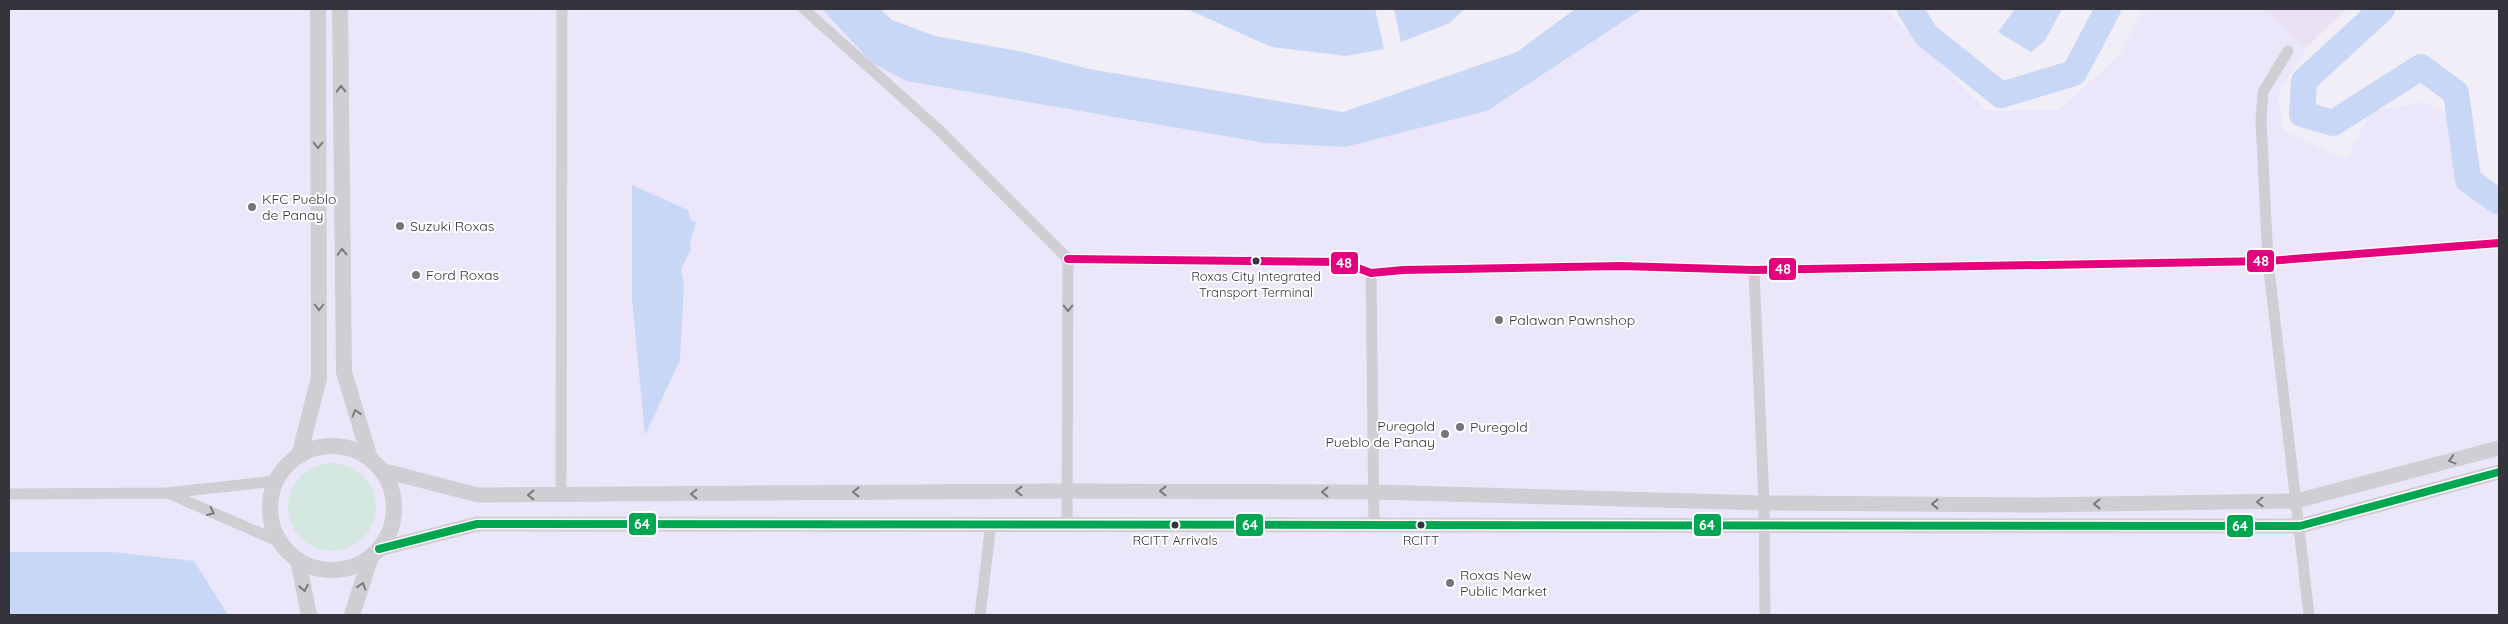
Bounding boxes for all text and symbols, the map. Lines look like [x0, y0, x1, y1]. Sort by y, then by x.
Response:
one-way arrow [336, 85, 346, 93]
one-way arrow [313, 142, 323, 149]
place label: KFC Pueblo de Panay [262, 190, 336, 224]
marker: KFC Pueblo de Panay [246, 201, 258, 213]
place label: Suzuki Roxas [410, 217, 494, 235]
marker: Suzuki Roxas [394, 220, 406, 232]
one-way arrow [337, 248, 348, 256]
line badge: 48 [2246, 249, 2275, 273]
line badge: 48 [1330, 251, 1359, 275]
text: 48 [2253, 252, 2269, 270]
text: 48 [1336, 254, 1352, 272]
marker: Roxas City Integrated Transport Terminal [1251, 256, 1261, 266]
line badge: 48 [1768, 257, 1797, 281]
text: 48 [1775, 260, 1791, 278]
place label: Ford Roxas [426, 266, 499, 284]
place label: Roxas City Integrated Transport Terminal [1191, 268, 1321, 300]
marker: Ford Roxas [410, 269, 422, 281]
one-way arrow [314, 304, 324, 312]
one-way arrow [1063, 304, 1073, 312]
place label: Palawan Pawnshop [1509, 311, 1635, 329]
marker: Palawan Pawnshop [1493, 314, 1505, 326]
one-way arrow [352, 409, 362, 417]
place label: Puregold Pueblo de Panay [1326, 417, 1435, 451]
place label: Puregold [1470, 418, 1528, 436]
marker: Puregold [1454, 421, 1466, 433]
marker: Puregold Pueblo de Panay [1439, 428, 1451, 440]
one-way arrow [2449, 455, 2457, 465]
one-way arrow [1014, 486, 1022, 496]
one-way arrow [1158, 486, 1166, 496]
one-way arrow [852, 487, 860, 498]
one-way arrow [1321, 487, 1328, 497]
one-way arrow [689, 489, 697, 499]
one-way arrow [527, 490, 534, 500]
one-way arrow [2256, 497, 2264, 507]
one-way arrow [1931, 499, 1938, 509]
one-way arrow [2093, 499, 2101, 509]
one-way arrow [206, 506, 215, 517]
line badge: 64 [628, 512, 657, 536]
line badge: 64 [1235, 513, 1264, 537]
line badge: 64 [1693, 513, 1722, 537]
line badge: 64 [2226, 514, 2254, 538]
text: 64 [634, 515, 650, 533]
text: 64 [1242, 516, 1258, 534]
text: 64 [1699, 516, 1715, 534]
text: 64 [2232, 517, 2248, 535]
marker: RCITT Arrivals [1170, 520, 1180, 530]
marker: RCITT [1416, 520, 1426, 530]
place label: RCITT Arrivals [1133, 532, 1217, 548]
place label: RCITT [1403, 532, 1439, 548]
place label: Roxas New Public Market [1460, 566, 1548, 600]
marker: Roxas New Public Market [1444, 577, 1456, 589]
one-way arrow [356, 582, 366, 590]
one-way arrow [298, 583, 308, 592]

